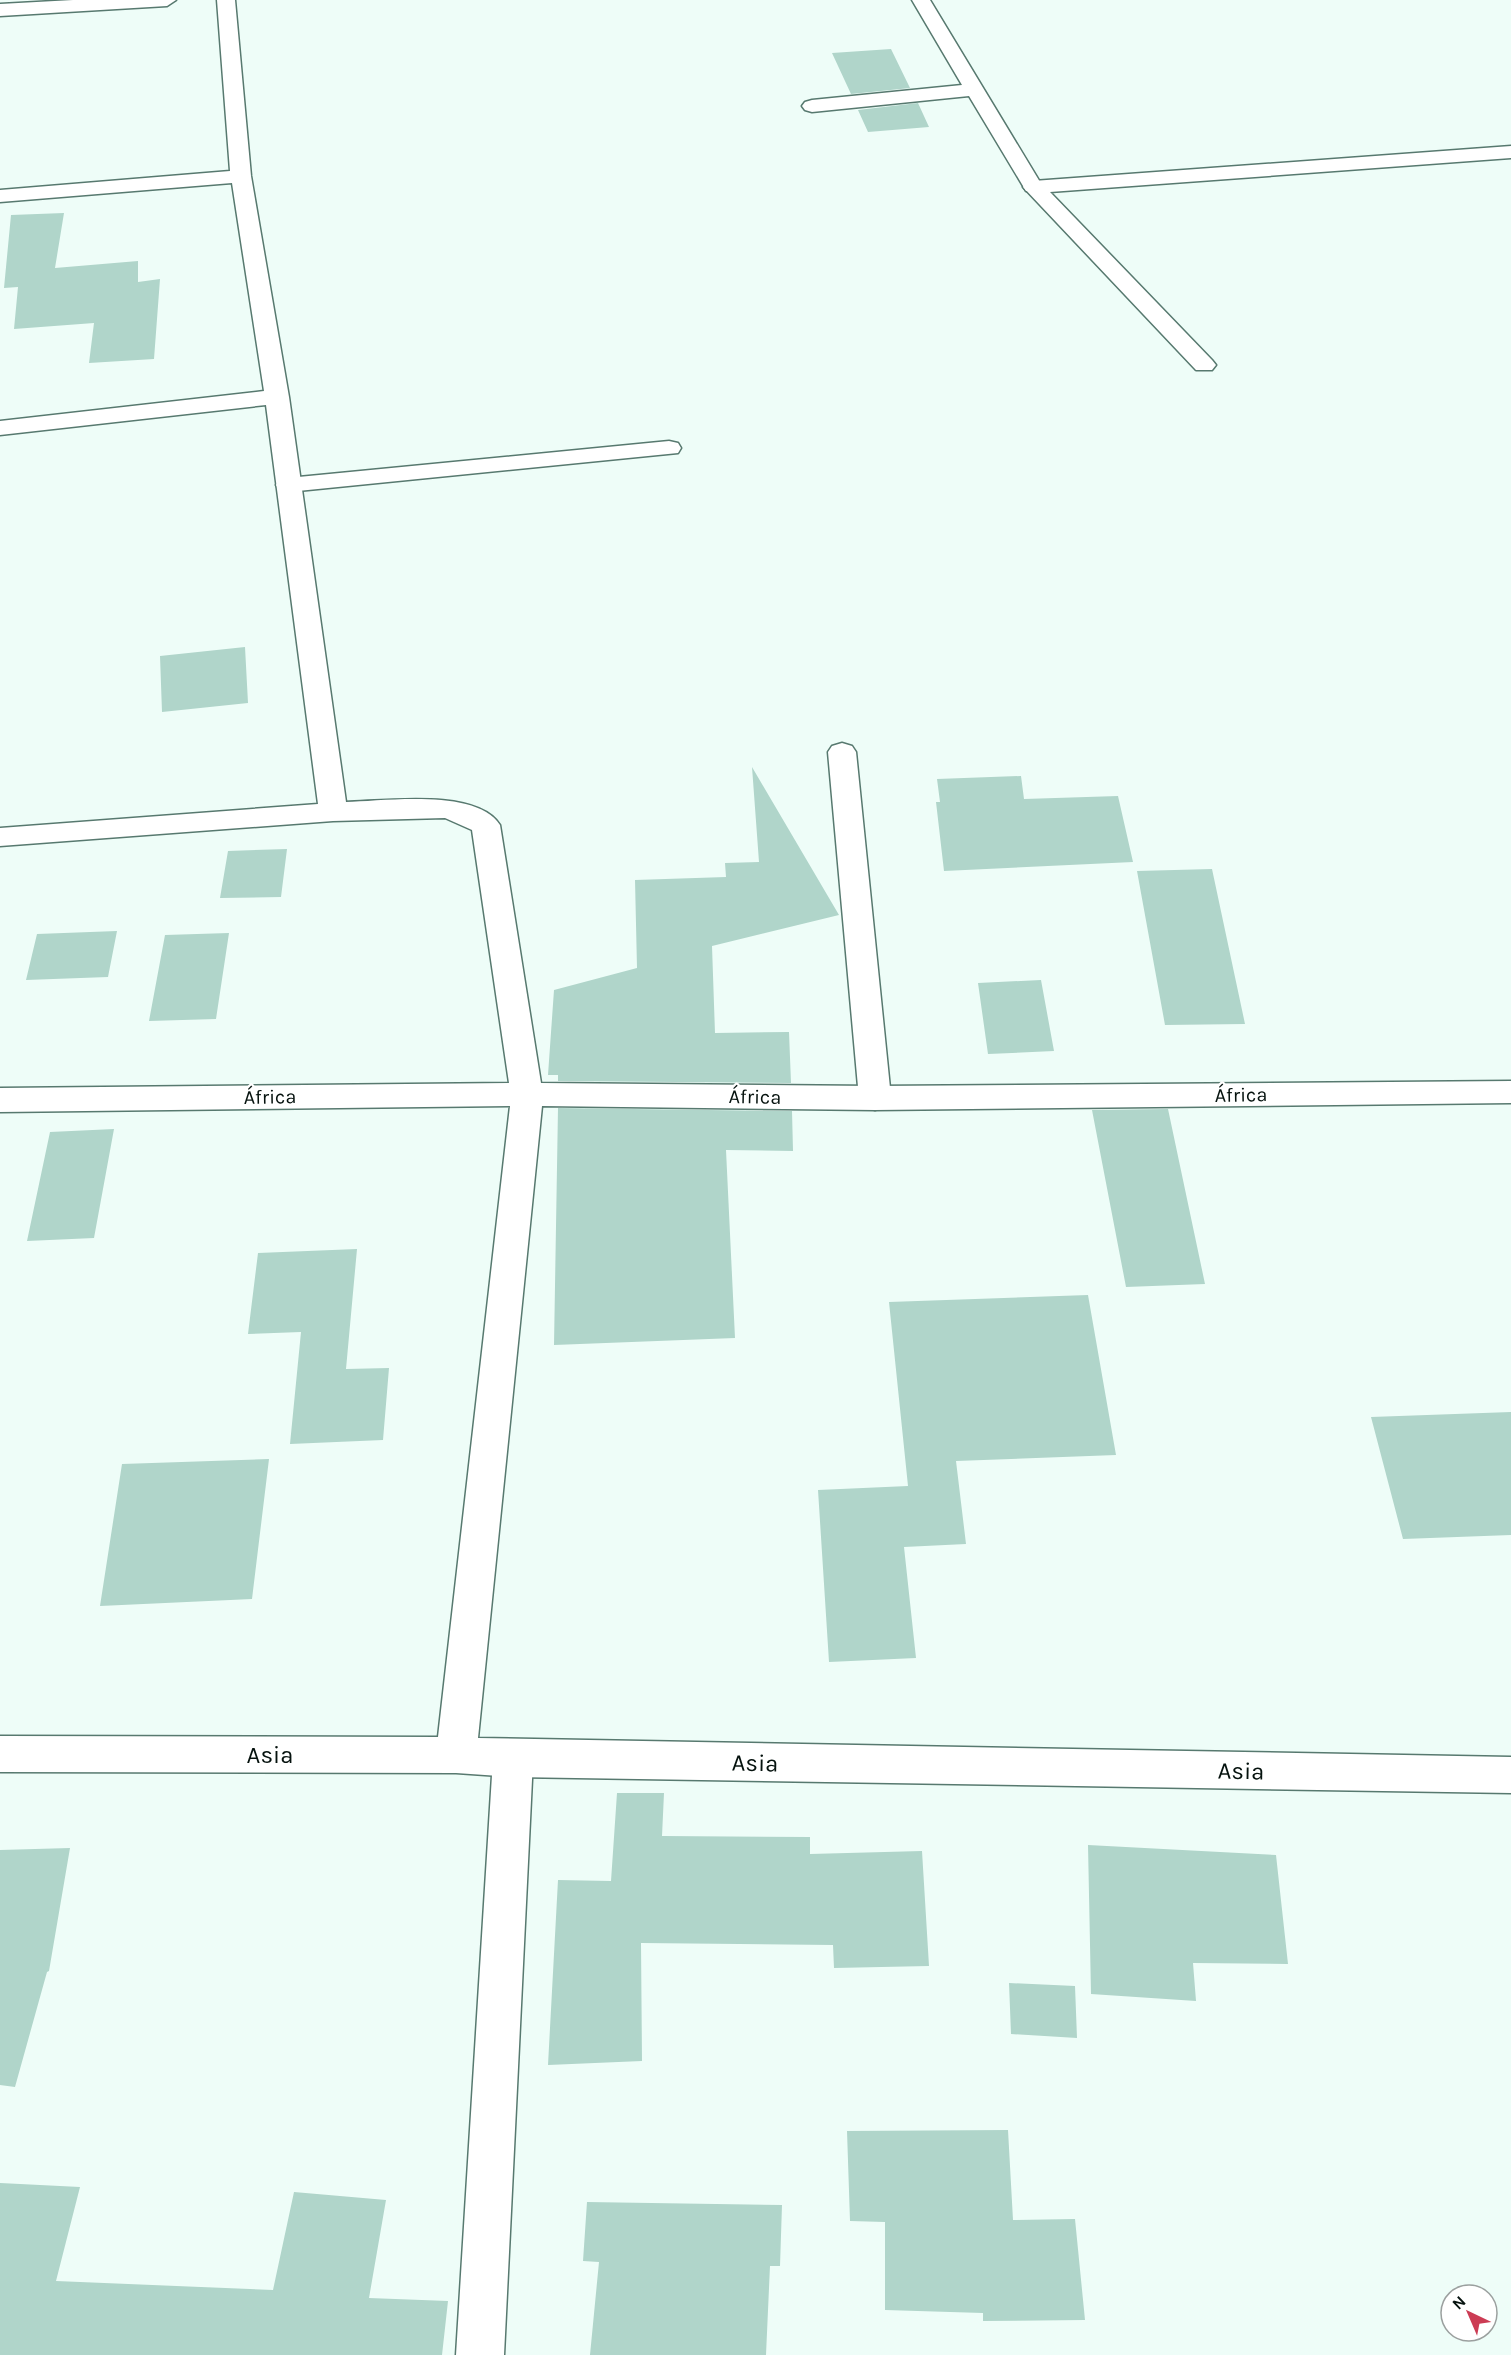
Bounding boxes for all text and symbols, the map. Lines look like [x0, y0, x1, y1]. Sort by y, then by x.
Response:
street label: África [1214, 1082, 1268, 1107]
street label: África [243, 1084, 297, 1109]
street label: África [728, 1084, 782, 1109]
street label: Asia [247, 1741, 293, 1769]
street label: Asia [731, 1749, 779, 1777]
street label: Asia [1217, 1757, 1265, 1785]
north arrow [1439, 2283, 1499, 2343]
text: N [1448, 2292, 1470, 2313]

